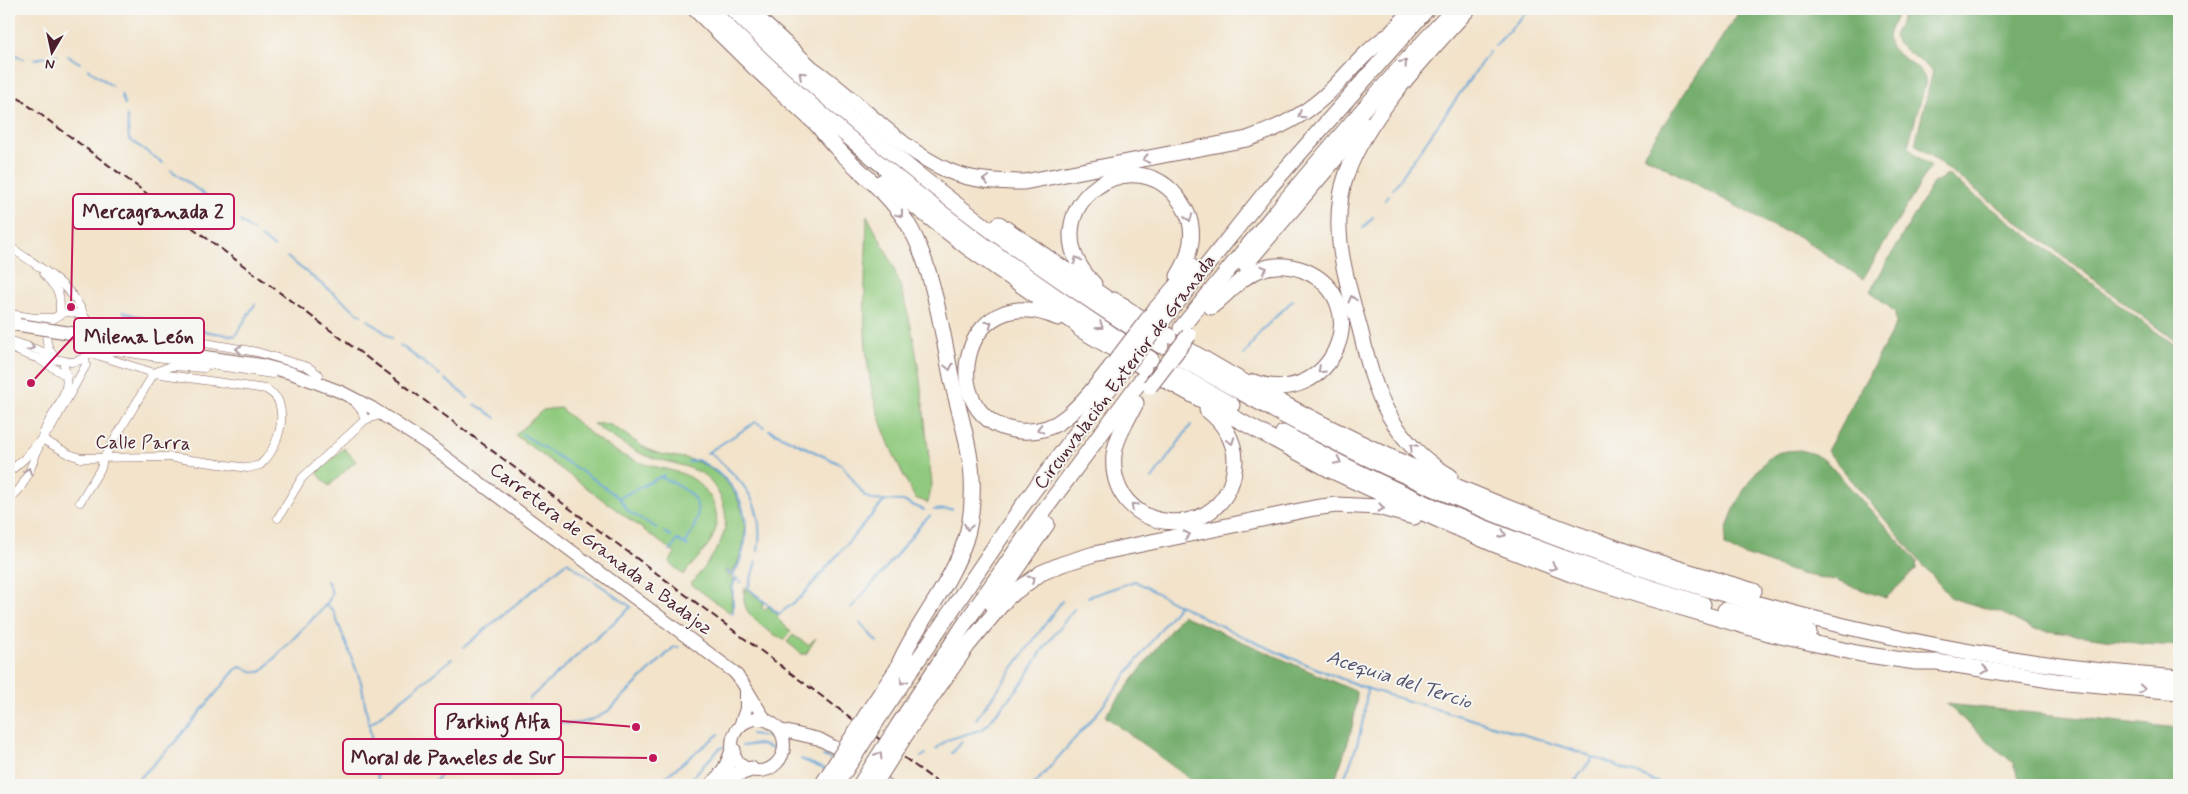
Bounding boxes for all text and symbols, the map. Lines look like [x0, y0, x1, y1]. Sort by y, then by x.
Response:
north arrow [28, 28, 78, 78]
text: N [44, 54, 56, 73]
one-way arrow [1398, 60, 1407, 69]
one-way arrow [799, 72, 808, 81]
one-way arrow [1297, 109, 1307, 118]
one-way arrow [1141, 153, 1150, 164]
one-way arrow [981, 175, 989, 186]
callout: Mercagranada 2 [73, 194, 234, 229]
text: Mercagranada 2 [82, 199, 224, 226]
one-way arrow [895, 208, 904, 217]
one-way arrow [1183, 213, 1193, 222]
street label: Circunvalación Exterior de Granada [1028, 249, 1222, 495]
one-way arrow [1073, 256, 1083, 265]
one-way arrow [1259, 264, 1268, 274]
one-way arrow [1347, 294, 1358, 303]
callout: Milena León [74, 318, 204, 353]
one-way arrow [983, 320, 992, 329]
one-way arrow [1095, 320, 1104, 329]
text: Milena León [84, 324, 194, 351]
one-way arrow [26, 341, 35, 351]
one-way arrow [234, 345, 243, 355]
one-way arrow [943, 363, 954, 371]
one-way arrow [1318, 365, 1327, 374]
one-way arrow [1035, 423, 1044, 434]
street label: Calle Parra [95, 430, 191, 456]
one-way arrow [1225, 436, 1235, 445]
one-way arrow [1410, 444, 1419, 453]
one-way arrow [1333, 455, 1342, 465]
street label: Carretera de Granada a Badajoz [484, 457, 717, 642]
one-way arrow [22, 467, 32, 476]
one-way arrow [1131, 503, 1140, 512]
one-way arrow [1377, 503, 1386, 513]
one-way arrow [964, 522, 974, 531]
one-way arrow [1498, 528, 1507, 538]
one-way arrow [1183, 530, 1192, 541]
one-way arrow [1548, 561, 1557, 571]
one-way arrow [1026, 576, 1035, 585]
water label: Acequia del Tercio [1323, 644, 1476, 717]
one-way arrow [1981, 664, 1990, 674]
one-way arrow [899, 676, 909, 685]
one-way arrow [2138, 683, 2146, 694]
callout: Parking Alfa [435, 704, 561, 739]
text: Parking Alfa [445, 709, 551, 738]
callout: Moral de Paneles de Sur [343, 739, 563, 774]
text: Moral de Paneles de Sur [351, 745, 556, 772]
one-way arrow [873, 751, 883, 760]

